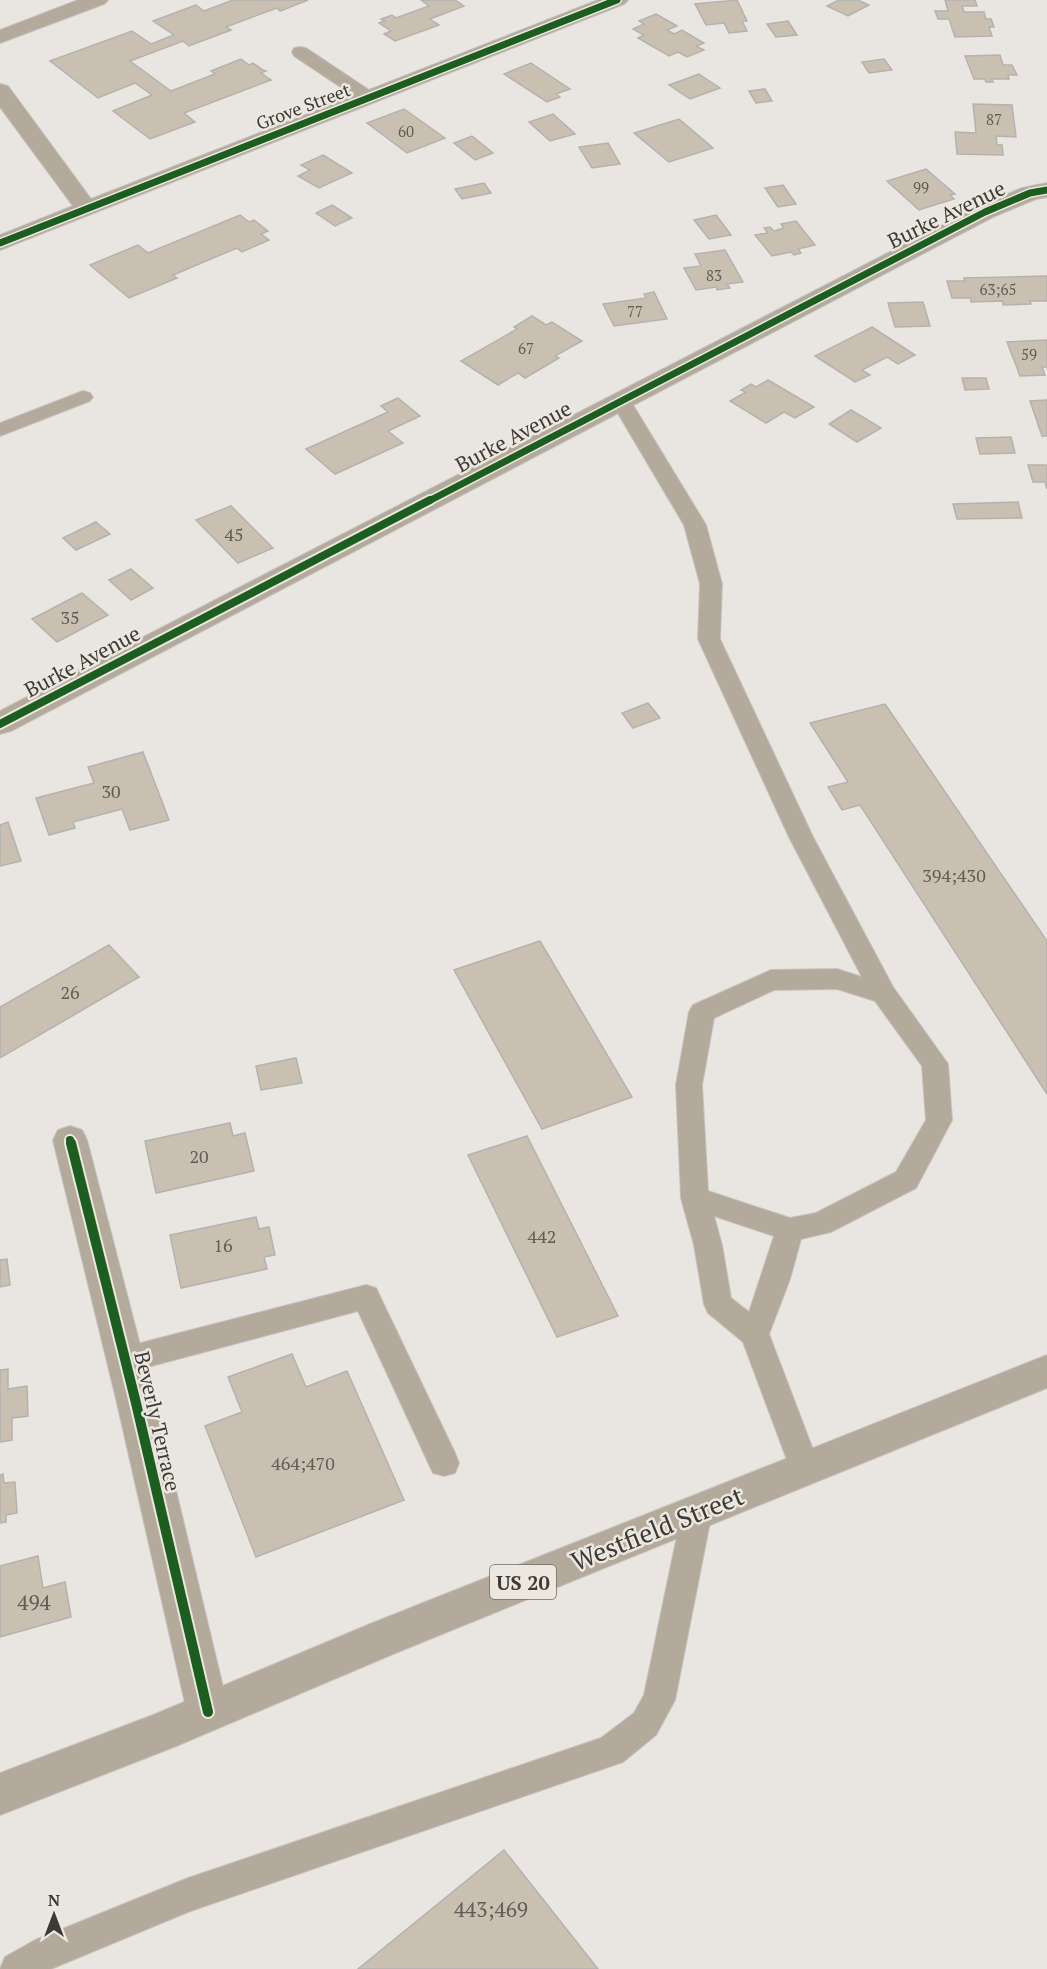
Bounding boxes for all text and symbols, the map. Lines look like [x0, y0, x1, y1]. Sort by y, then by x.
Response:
street label: Grove Street [252, 77, 354, 135]
house number: 87 [986, 109, 1002, 129]
house number: 60 [398, 121, 414, 141]
street label: Burke Avenue [883, 173, 1009, 255]
house number: 99 [913, 177, 929, 197]
house number: 83 [706, 265, 722, 285]
house number: 63;65 [980, 279, 1016, 299]
house number: 77 [627, 301, 643, 321]
house number: 67 [518, 338, 534, 358]
house number: 59 [1021, 344, 1037, 364]
street label: Burke Avenue [450, 394, 576, 478]
house number: 45 [224, 522, 244, 546]
house number: 35 [60, 605, 80, 629]
street label: Burke Avenue [19, 619, 145, 703]
house number: 30 [101, 779, 121, 803]
house number: 394;430 [922, 863, 986, 887]
house number: 26 [60, 980, 80, 1004]
house number: 20 [189, 1144, 209, 1168]
house number: 442 [528, 1224, 556, 1248]
house number: 16 [213, 1233, 233, 1257]
street label: Beverly Terrace [128, 1348, 188, 1494]
house number: 464;470 [271, 1451, 335, 1475]
street label: Westfield Street [566, 1478, 749, 1578]
road number: US 20 [490, 1565, 556, 1599]
house number: 494 [17, 1588, 52, 1616]
north arrow [24, 1885, 84, 1945]
text: N [48, 1889, 60, 1911]
house number: 443;469 [454, 1895, 528, 1923]

